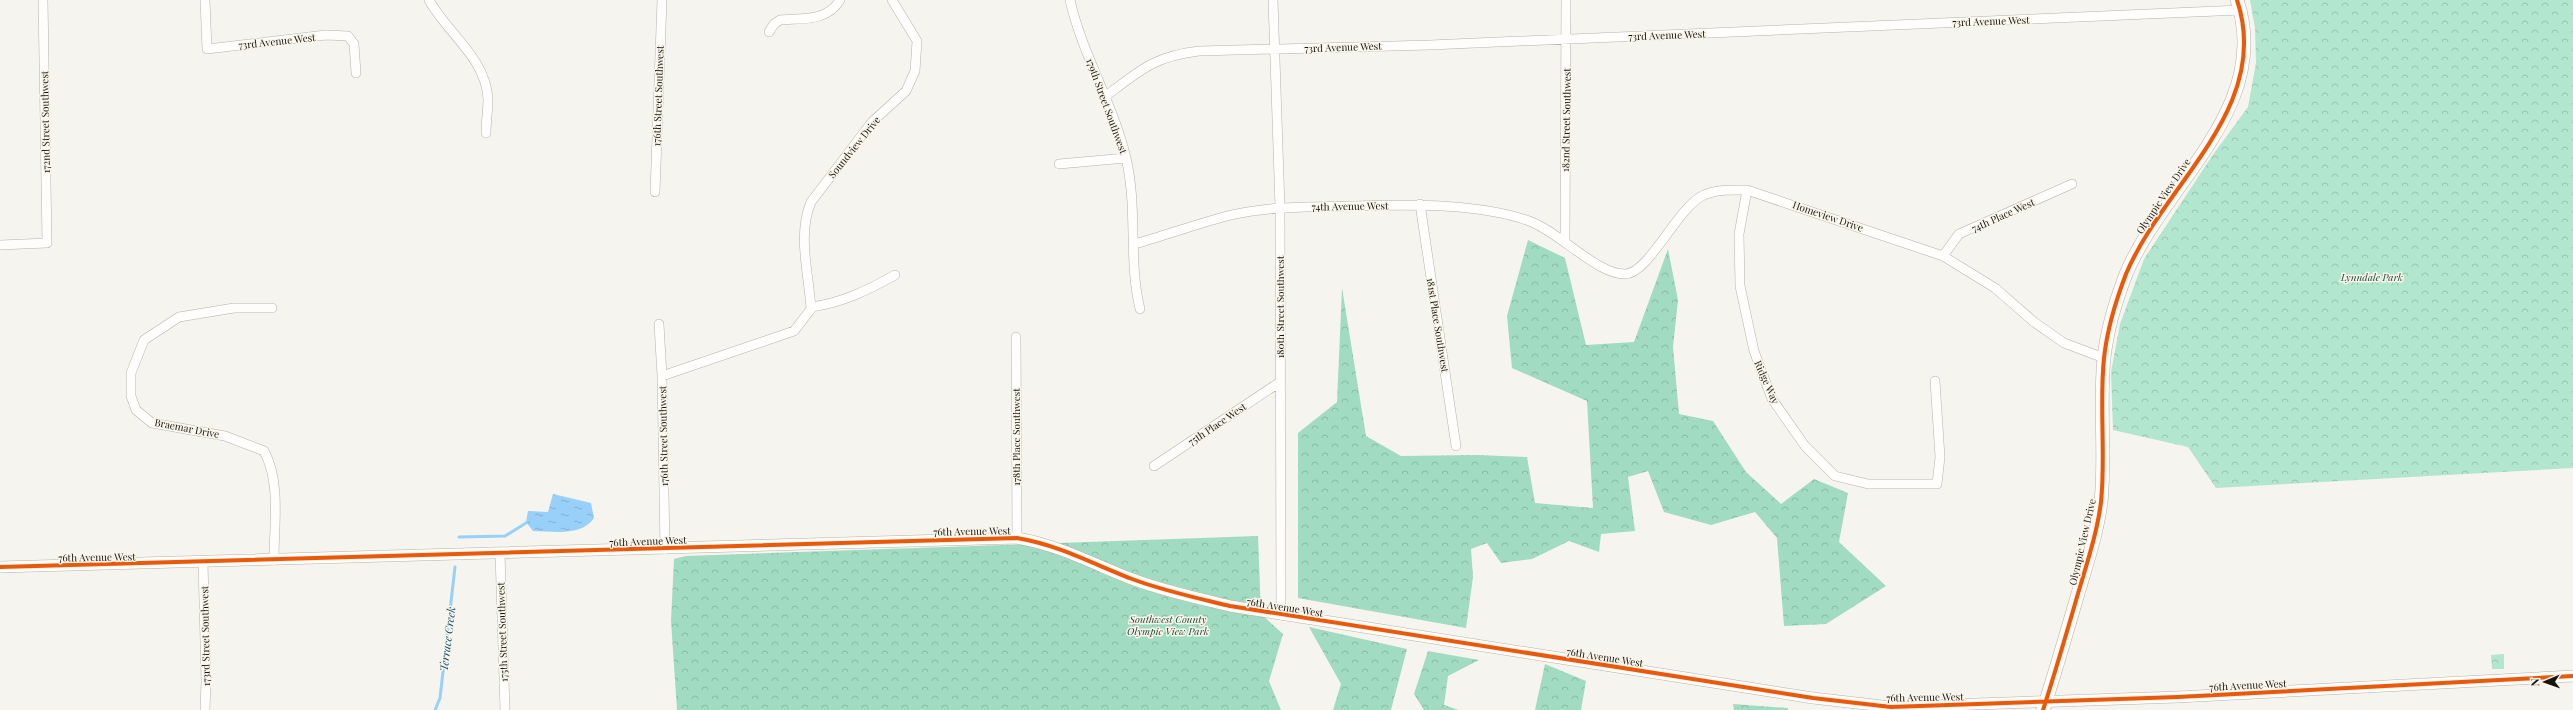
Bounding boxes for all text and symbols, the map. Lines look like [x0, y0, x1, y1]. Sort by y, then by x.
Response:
street label: 73rd Avenue West [1952, 13, 2030, 29]
street label: 73rd Avenue West [1628, 27, 1706, 43]
street label: 73rd Avenue West [238, 30, 317, 52]
street label: 73rd Avenue West [1304, 39, 1382, 55]
street label: 176th Street Southwest [649, 45, 667, 147]
street label: 179th Street Southwest [1083, 56, 1131, 156]
street label: 182nd Street Southwest [1558, 68, 1574, 172]
street label: 172nd Street Southwest [37, 70, 53, 173]
street label: Soundview Drive [825, 113, 883, 181]
street label: Olympic View Drive [2133, 156, 2193, 236]
street label: 74th Place West [1969, 195, 2037, 235]
street label: Homeview Drive [1791, 197, 1865, 235]
street label: 74th Avenue West [1311, 198, 1389, 214]
street label: 180th Street Southwest [1273, 255, 1287, 358]
park label: Lynndale Park [2340, 270, 2403, 284]
street label: 181st Place Southwest [1424, 277, 1452, 374]
street label: Ridge Way [1751, 358, 1783, 406]
street label: 176th Street Southwest [655, 385, 671, 486]
street label: 178th Place Southwest [1009, 388, 1023, 486]
street label: 75th Place West [1185, 399, 1249, 449]
street label: Braemar Drive [153, 415, 221, 441]
street label: Olympic View Drive [2065, 497, 2099, 587]
street label: 76th Avenue West [933, 523, 1011, 539]
street label: 76th Avenue West [609, 533, 687, 549]
street label: 76th Avenue West [58, 549, 136, 565]
street label: 175th Street Southwest [493, 581, 511, 682]
street label: 173rd Street Southwest [197, 585, 213, 686]
street label: 76th Avenue West [1246, 594, 1325, 620]
water label: Terrace Creek [436, 606, 458, 672]
park label: Southwest County Olympic View Park [1127, 612, 1209, 638]
street label: 76th Avenue West [1566, 644, 1645, 670]
north arrow [2525, 662, 2565, 702]
street label: 76th Avenue West [2209, 676, 2287, 694]
text: N [2527, 678, 2542, 687]
street label: 76th Avenue West [1886, 689, 1964, 705]

